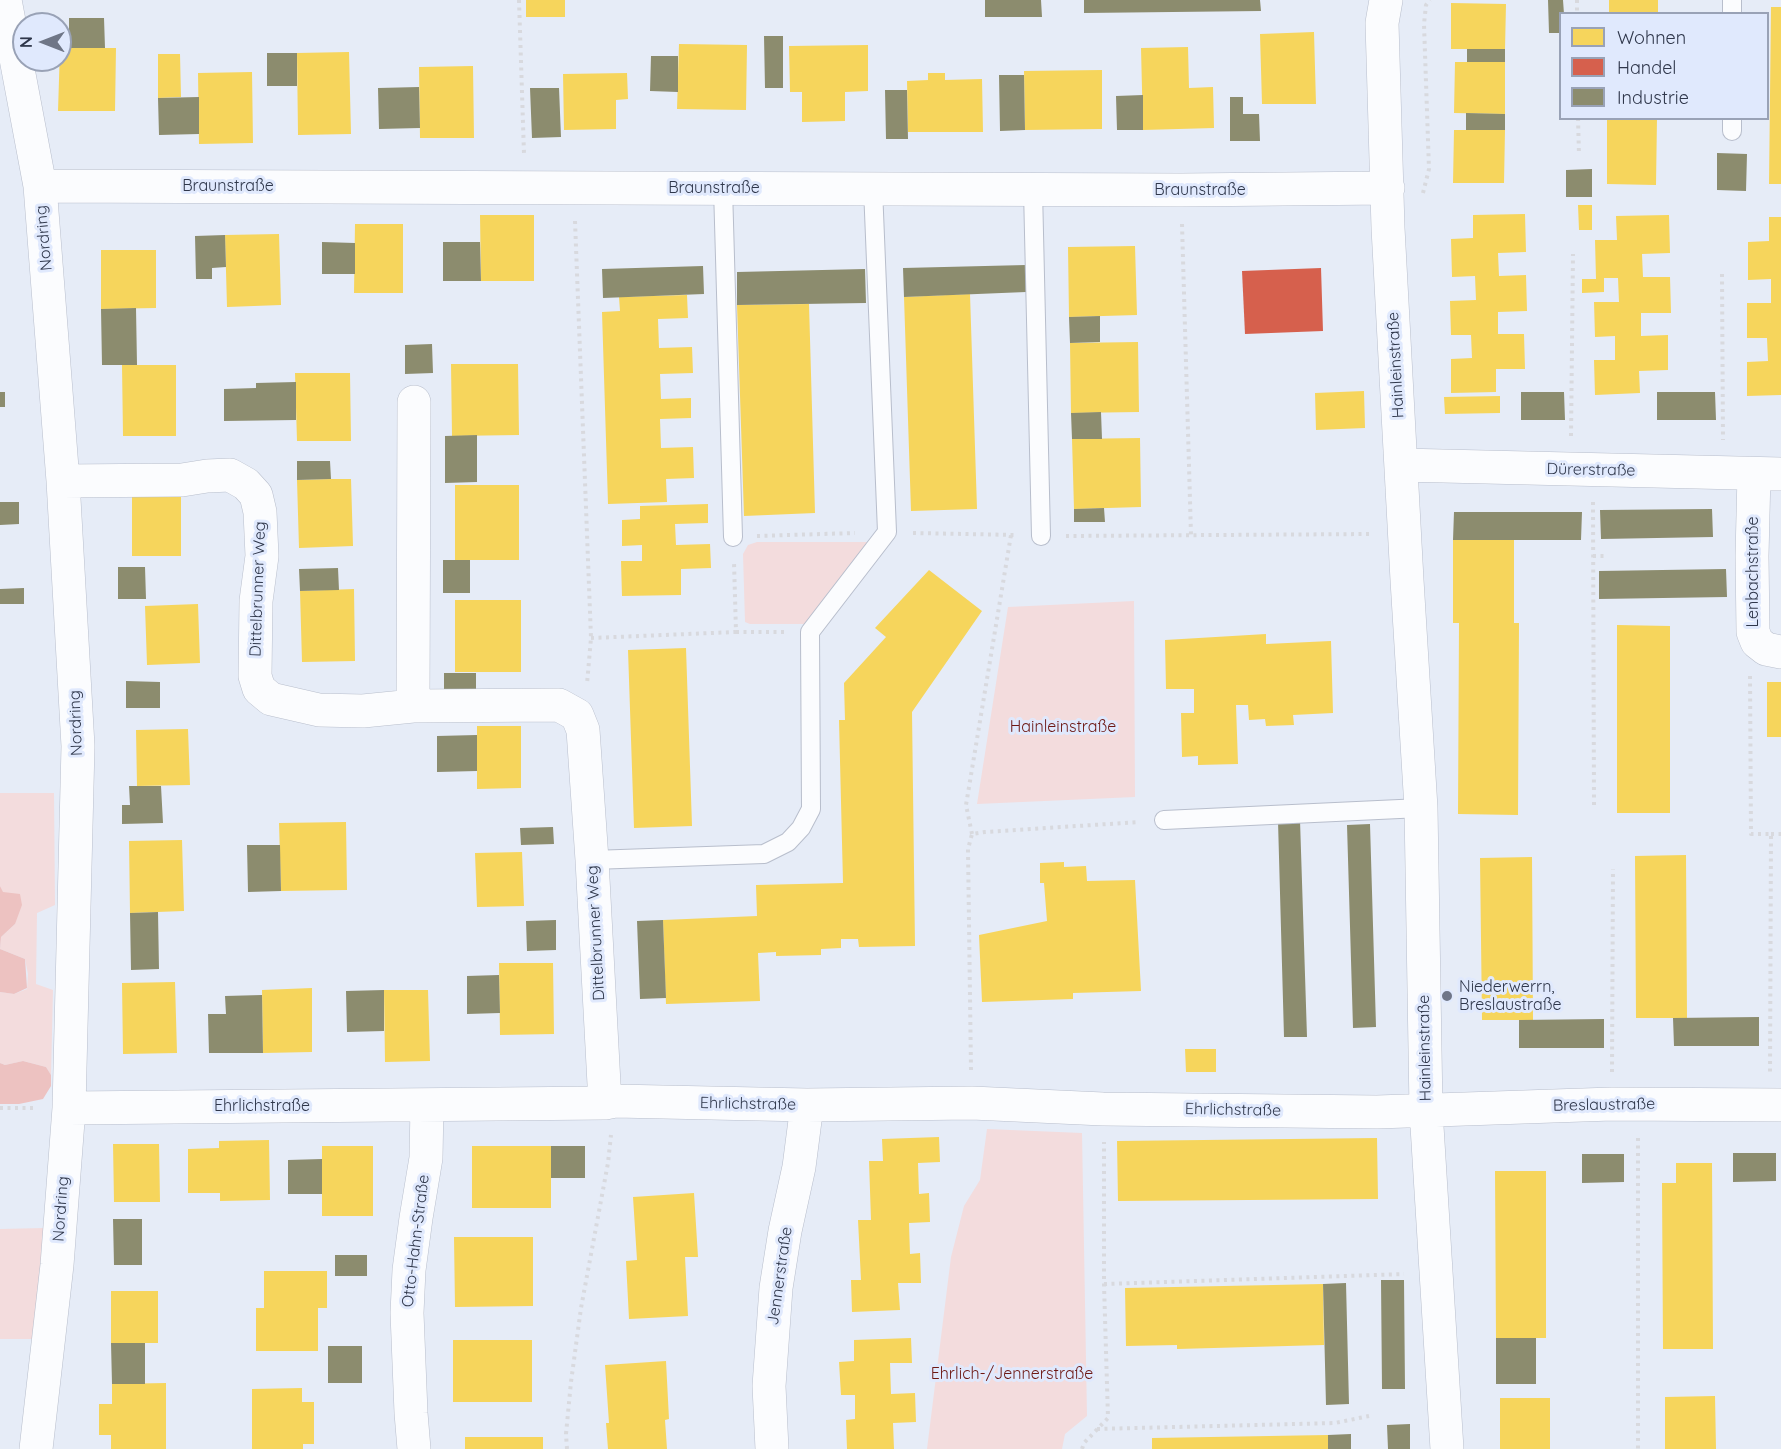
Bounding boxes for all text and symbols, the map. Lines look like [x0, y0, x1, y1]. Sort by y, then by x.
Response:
north arrow [12, 12, 72, 72]
legend [1559, 12, 1769, 120]
text: Wohnen [1617, 26, 1686, 49]
text: N [16, 36, 36, 48]
text: Handel [1617, 56, 1677, 79]
text: Industrie [1617, 86, 1689, 109]
street label: Braunstraße [182, 176, 274, 196]
street label: Braunstraße [668, 178, 760, 198]
street label: Braunstraße [1154, 180, 1246, 200]
street label: Nordring [32, 204, 56, 272]
street label: Hainleinstraße [1384, 311, 1408, 419]
street label: Dürerstraße [1546, 460, 1636, 480]
street label: Lenbachstraße [1743, 517, 1763, 627]
street label: Dittelbrunner Weg [246, 521, 270, 657]
street label: Nordring [65, 690, 87, 756]
park label: Hainleinstraße [1010, 717, 1116, 737]
street label: Dittelbrunner Weg [583, 865, 609, 1001]
place label: Niederwerrn, Breslaustraße [1459, 977, 1561, 1015]
marker: Niederwerrn, Breslaustraße [1440, 989, 1454, 1003]
street label: Hainleinstraße [1414, 995, 1436, 1101]
street label: Ehrlichstraße [700, 1094, 796, 1114]
street label: Breslaustraße [1553, 1095, 1655, 1115]
street label: Ehrlichstraße [214, 1096, 310, 1116]
street label: Ehrlichstraße [1185, 1100, 1281, 1120]
street label: Otto-Hahn-Straße [398, 1174, 434, 1308]
street label: Nordring [49, 1176, 73, 1242]
street label: Jennerstraße [764, 1226, 796, 1326]
park label: Ehrlich-/Jennerstraße [931, 1364, 1093, 1384]

